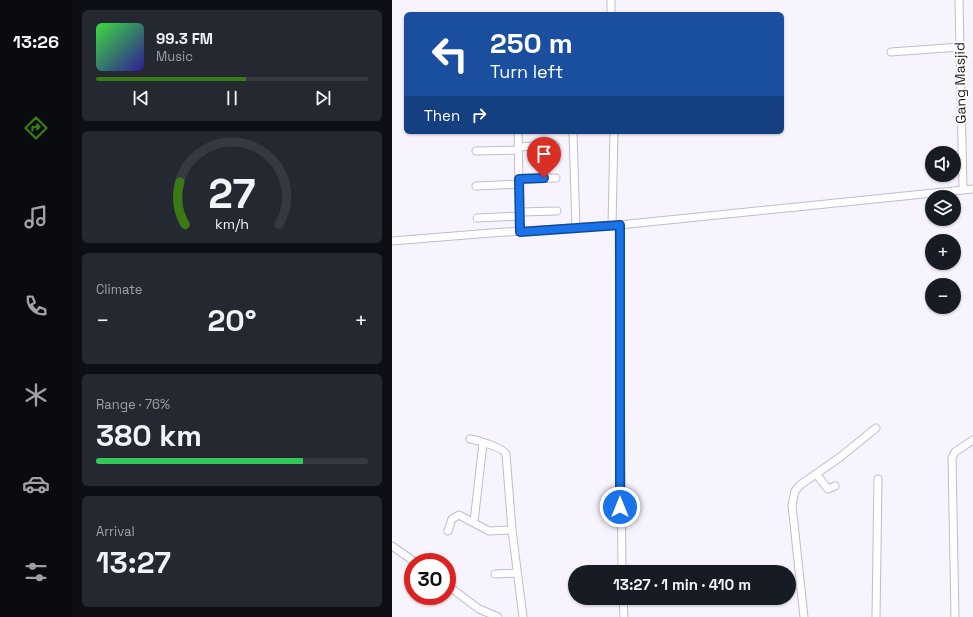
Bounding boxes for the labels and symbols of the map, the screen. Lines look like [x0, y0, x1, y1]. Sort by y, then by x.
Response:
street label: Gang Masjid [950, 42, 970, 124]
pin [527, 137, 561, 178]
position arrow [599, 486, 641, 528]
speed limit sign: 30 [404, 553, 456, 605]

